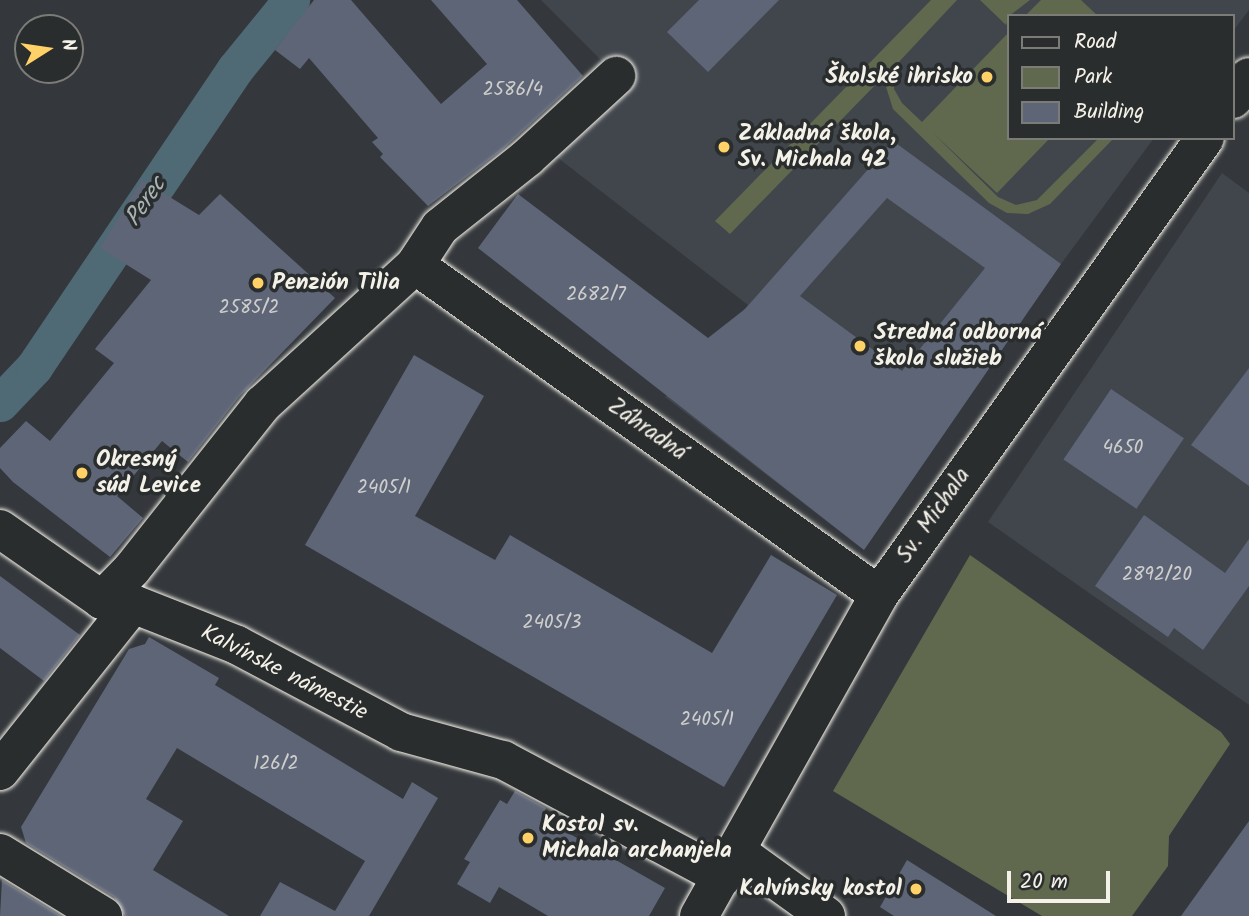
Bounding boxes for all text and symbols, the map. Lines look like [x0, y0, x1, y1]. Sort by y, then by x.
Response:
north arrow [14, 14, 84, 84]
legend [1007, 14, 1235, 140]
text: Road [1074, 26, 1116, 59]
text: N [52, 36, 84, 54]
text: Park [1074, 61, 1112, 94]
place label: Školské ihrisko [825, 63, 973, 91]
marker: Školské ihrisko [979, 69, 995, 85]
house number: 2586/4 [483, 80, 543, 102]
text: Building [1074, 96, 1144, 129]
place label: Základná škola, Sv. Michala 42 [738, 120, 896, 174]
marker: Základná škola, Sv. Michala 42 [716, 139, 732, 155]
water label: Perec [119, 172, 173, 232]
place label: Penzión Tilia [272, 269, 400, 297]
marker: Penzión Tilia [250, 275, 266, 291]
house number: 2682/7 [566, 285, 626, 307]
house number: 2585/2 [219, 298, 279, 320]
place label: Stredná odborná škola služieb [874, 319, 1042, 373]
marker: Stredná odborná škola služieb [852, 338, 868, 354]
street label: Záhradná [602, 393, 692, 467]
house number: 4650 [1103, 438, 1143, 460]
place label: Okresný súd Levice [96, 446, 201, 500]
street label: Sv. Michala [891, 463, 977, 569]
marker: Okresný súd Levice [74, 465, 90, 481]
house number: 2405/1 [357, 478, 411, 500]
house number: 2892/20 [1122, 565, 1192, 587]
house number: 2405/3 [523, 613, 581, 635]
street label: Kalvínske námestie [196, 619, 372, 727]
house number: 2405/1 [680, 710, 734, 732]
house number: 126/2 [253, 754, 299, 776]
place label: Kostol sv. Michala archanjela [542, 811, 732, 865]
marker: Kostol sv. Michala archanjela [520, 830, 536, 846]
scale bar [1011, 856, 1114, 900]
text: 20 m [1020, 866, 1068, 899]
place label: Kalvínsky kostol [739, 875, 902, 903]
marker: Kalvínsky kostol [908, 881, 924, 897]

